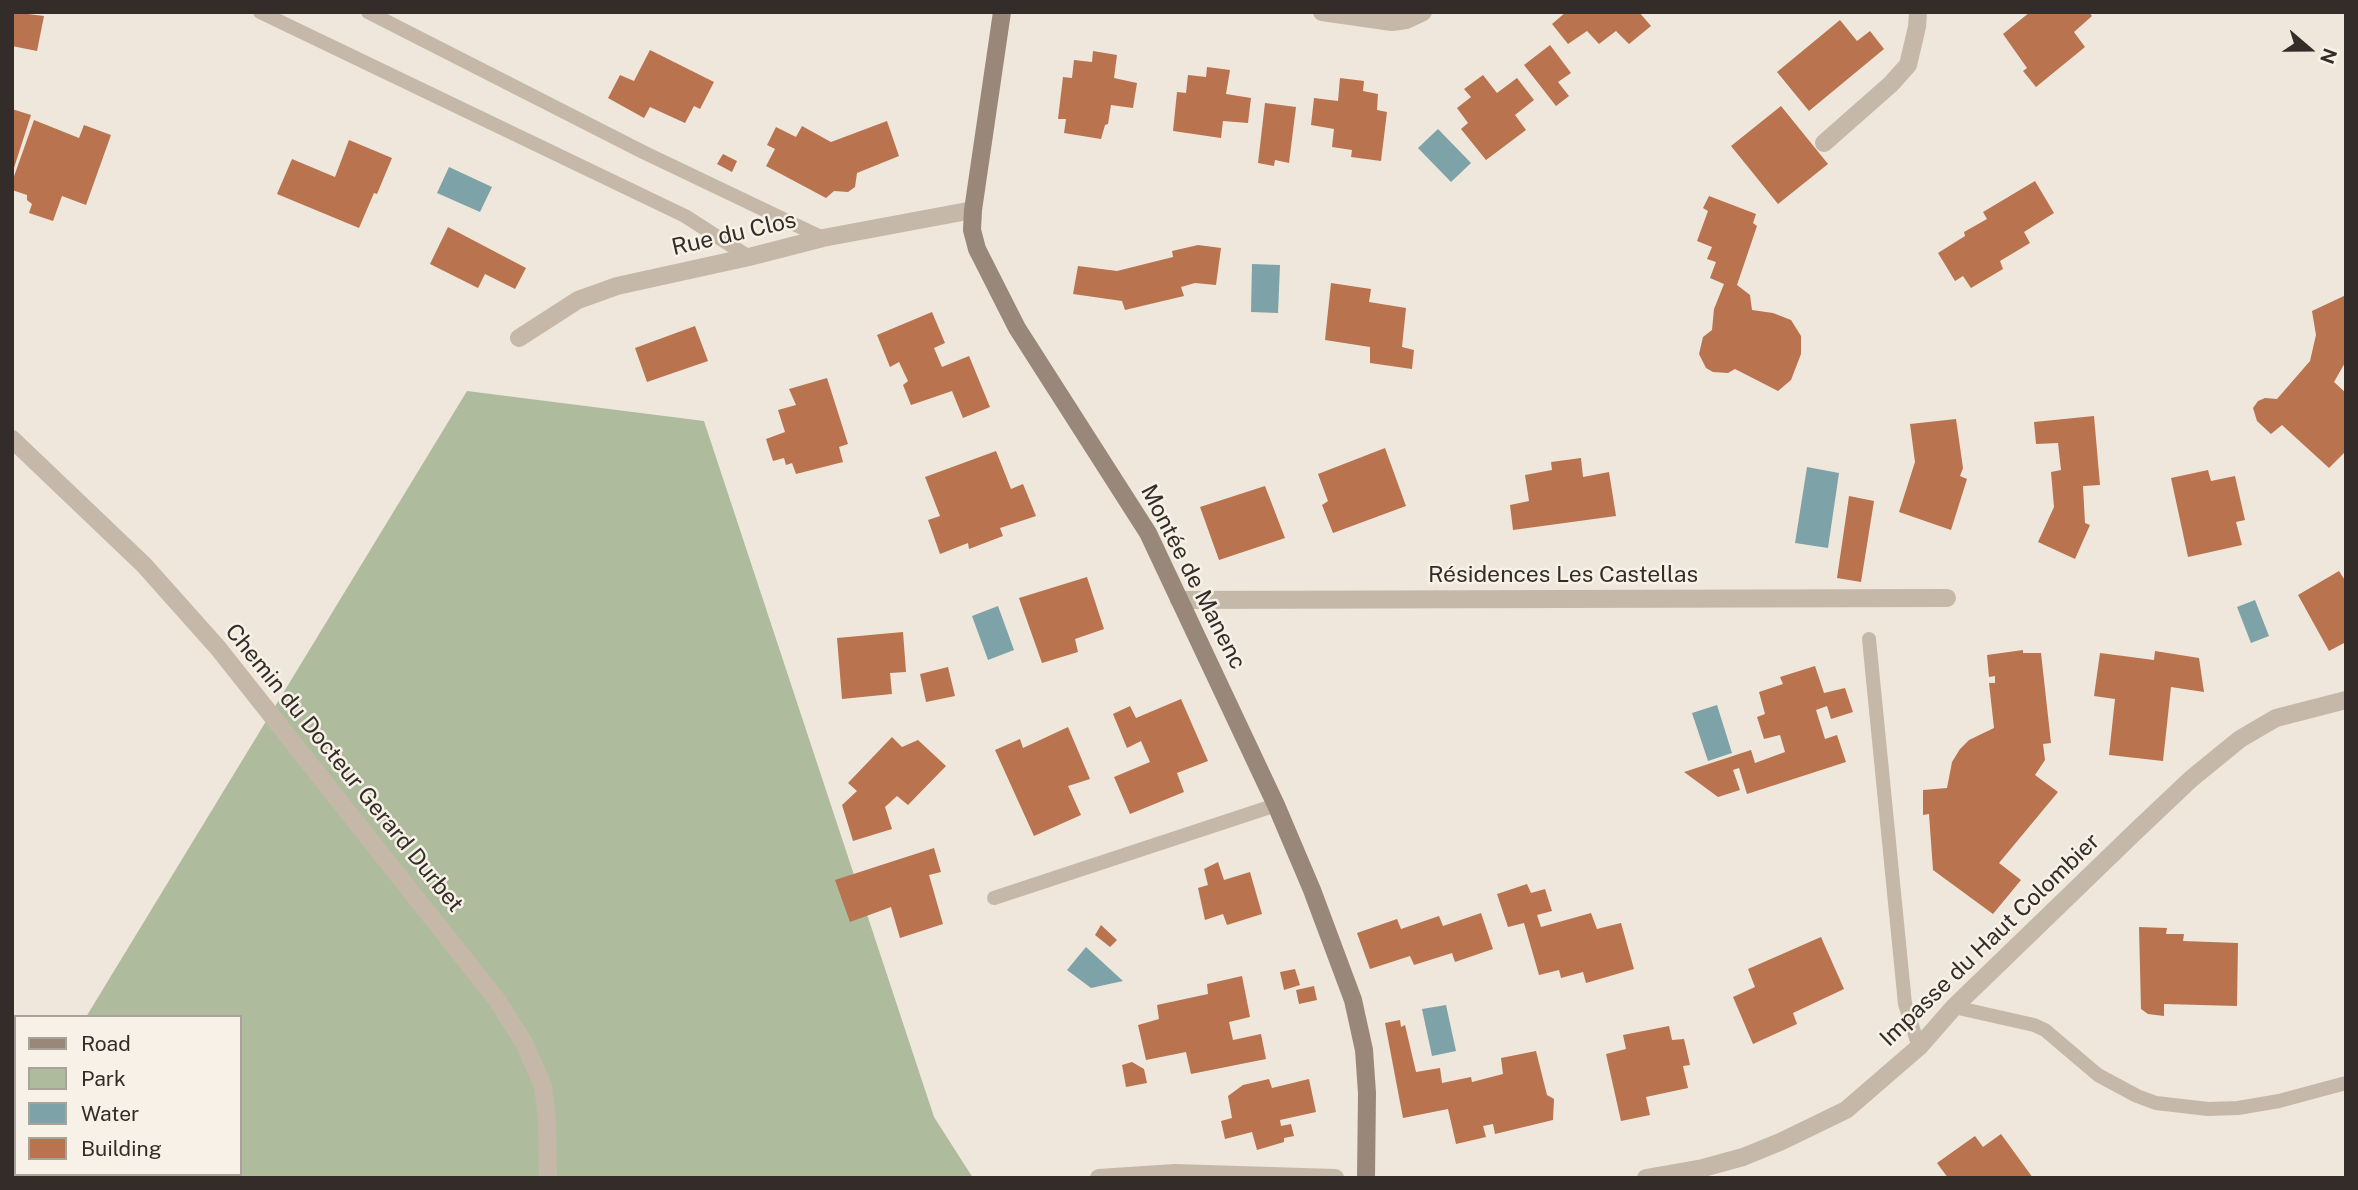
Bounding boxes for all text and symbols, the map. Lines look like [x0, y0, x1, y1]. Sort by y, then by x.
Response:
north arrow [2274, 14, 2344, 84]
text: N [2316, 45, 2342, 67]
street label: Rue du Clos [669, 206, 799, 262]
street label: Montée de Manenc [1134, 480, 1252, 674]
street label: Résidences Les Castellas [1428, 561, 1698, 589]
street label: Chemin du Docteur Gerard Durbet [219, 618, 469, 918]
street label: Impasse du Haut Colombier [1874, 828, 2106, 1052]
legend [14, 1015, 242, 1176]
text: Road [81, 1031, 131, 1056]
text: Park [81, 1066, 126, 1091]
text: Water [81, 1101, 139, 1126]
text: Building [81, 1136, 162, 1161]

